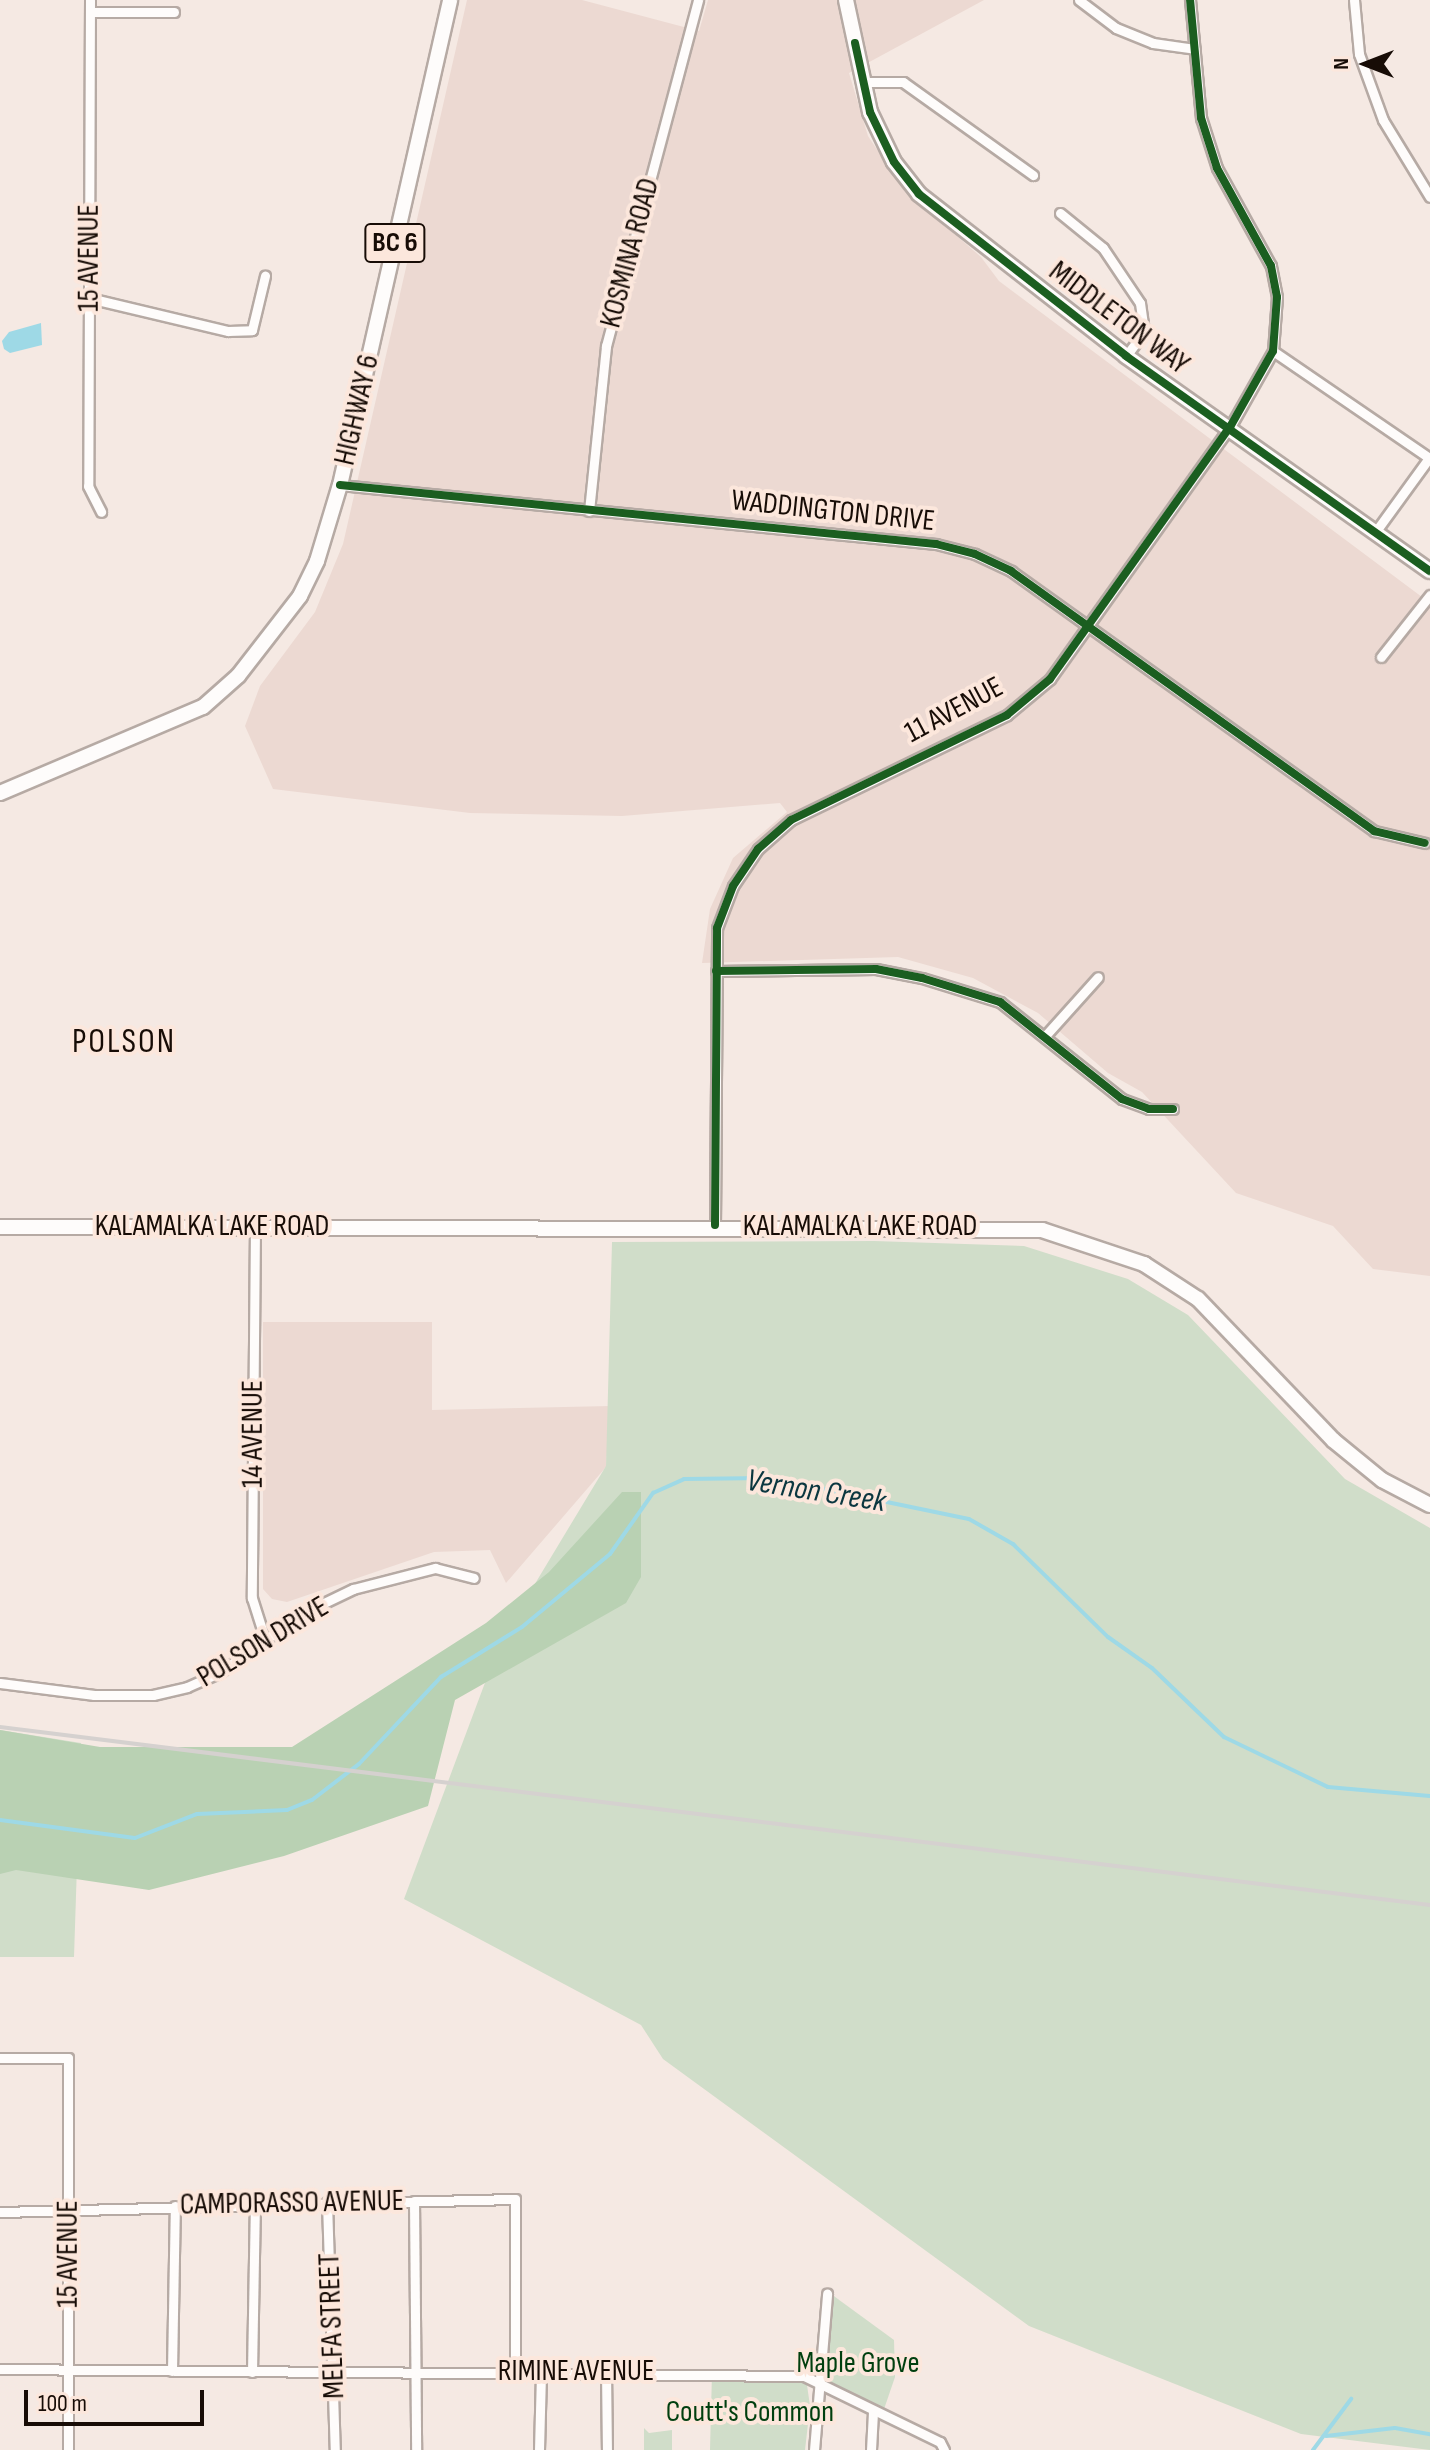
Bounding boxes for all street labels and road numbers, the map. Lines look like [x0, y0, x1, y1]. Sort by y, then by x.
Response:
street label: KOSMINA ROAD [593, 174, 667, 332]
street label: 15 AVENUE [71, 204, 107, 312]
road number: BC 6 [363, 219, 427, 267]
street label: MIDDLETON WAY [1042, 254, 1196, 382]
street label: HIGHWAY 6 [327, 351, 387, 469]
street label: WADDINGTON DRIVE [729, 482, 937, 540]
street label: 11 AVENUE [899, 669, 1009, 751]
street label: KALAMALKA LAKE ROAD [95, 1208, 329, 1244]
street label: KALAMALKA LAKE ROAD [743, 1208, 977, 1244]
street label: 14 AVENUE [235, 1380, 271, 1488]
street label: POLSON DRIVE [191, 1589, 335, 1695]
street label: CAMPORASSO AVENUE [180, 2183, 404, 2223]
street label: 15 AVENUE [50, 2200, 86, 2308]
street label: MELFA STREET [311, 2253, 353, 2399]
street label: RIMINE AVENUE [498, 2353, 654, 2389]

